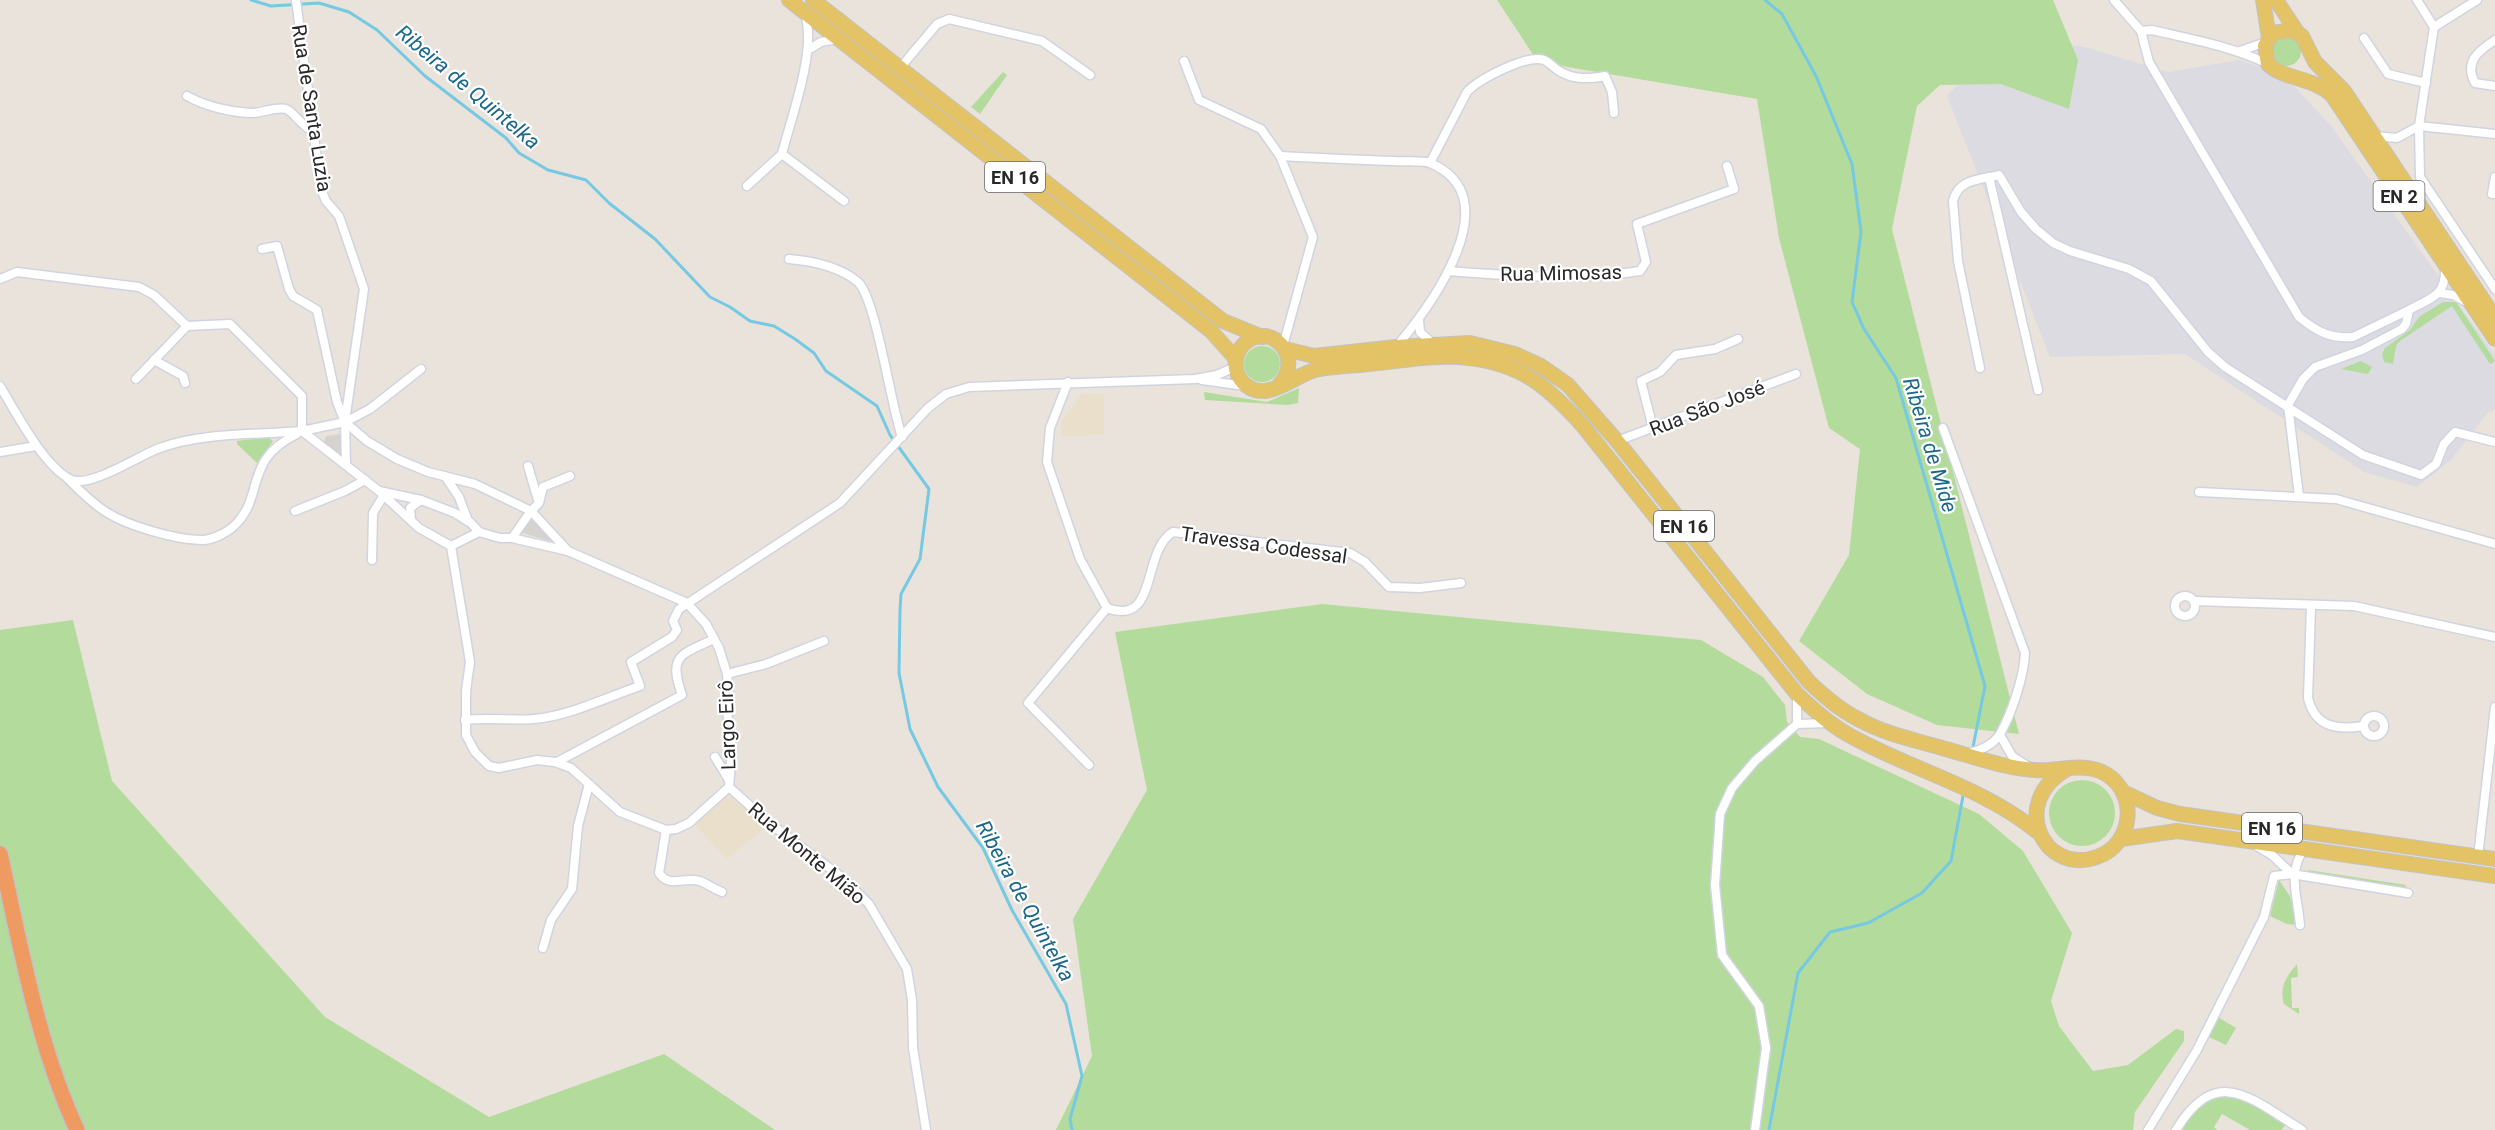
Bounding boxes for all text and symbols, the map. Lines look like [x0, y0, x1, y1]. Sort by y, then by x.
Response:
water label: Ribeira de Quintelka [391, 20, 545, 154]
street label: Rua de Santa Luzia [287, 23, 337, 193]
road number: EN 16 [985, 162, 1045, 192]
road number: EN 2 [2374, 181, 2424, 211]
street label: Rua Mimosas [1500, 260, 1622, 286]
street label: Rua São José [1646, 375, 1768, 441]
water label: Ribeira de Mide [1898, 375, 1962, 516]
road number: EN 16 [1654, 511, 1714, 541]
street label: Travessa Codessal [1179, 521, 1349, 569]
street label: Largo Eirô [713, 680, 741, 770]
street label: Rua Monte Mião [743, 797, 871, 909]
road number: EN 16 [2242, 813, 2302, 843]
water label: Ribeira de Quintelka [971, 816, 1079, 986]

